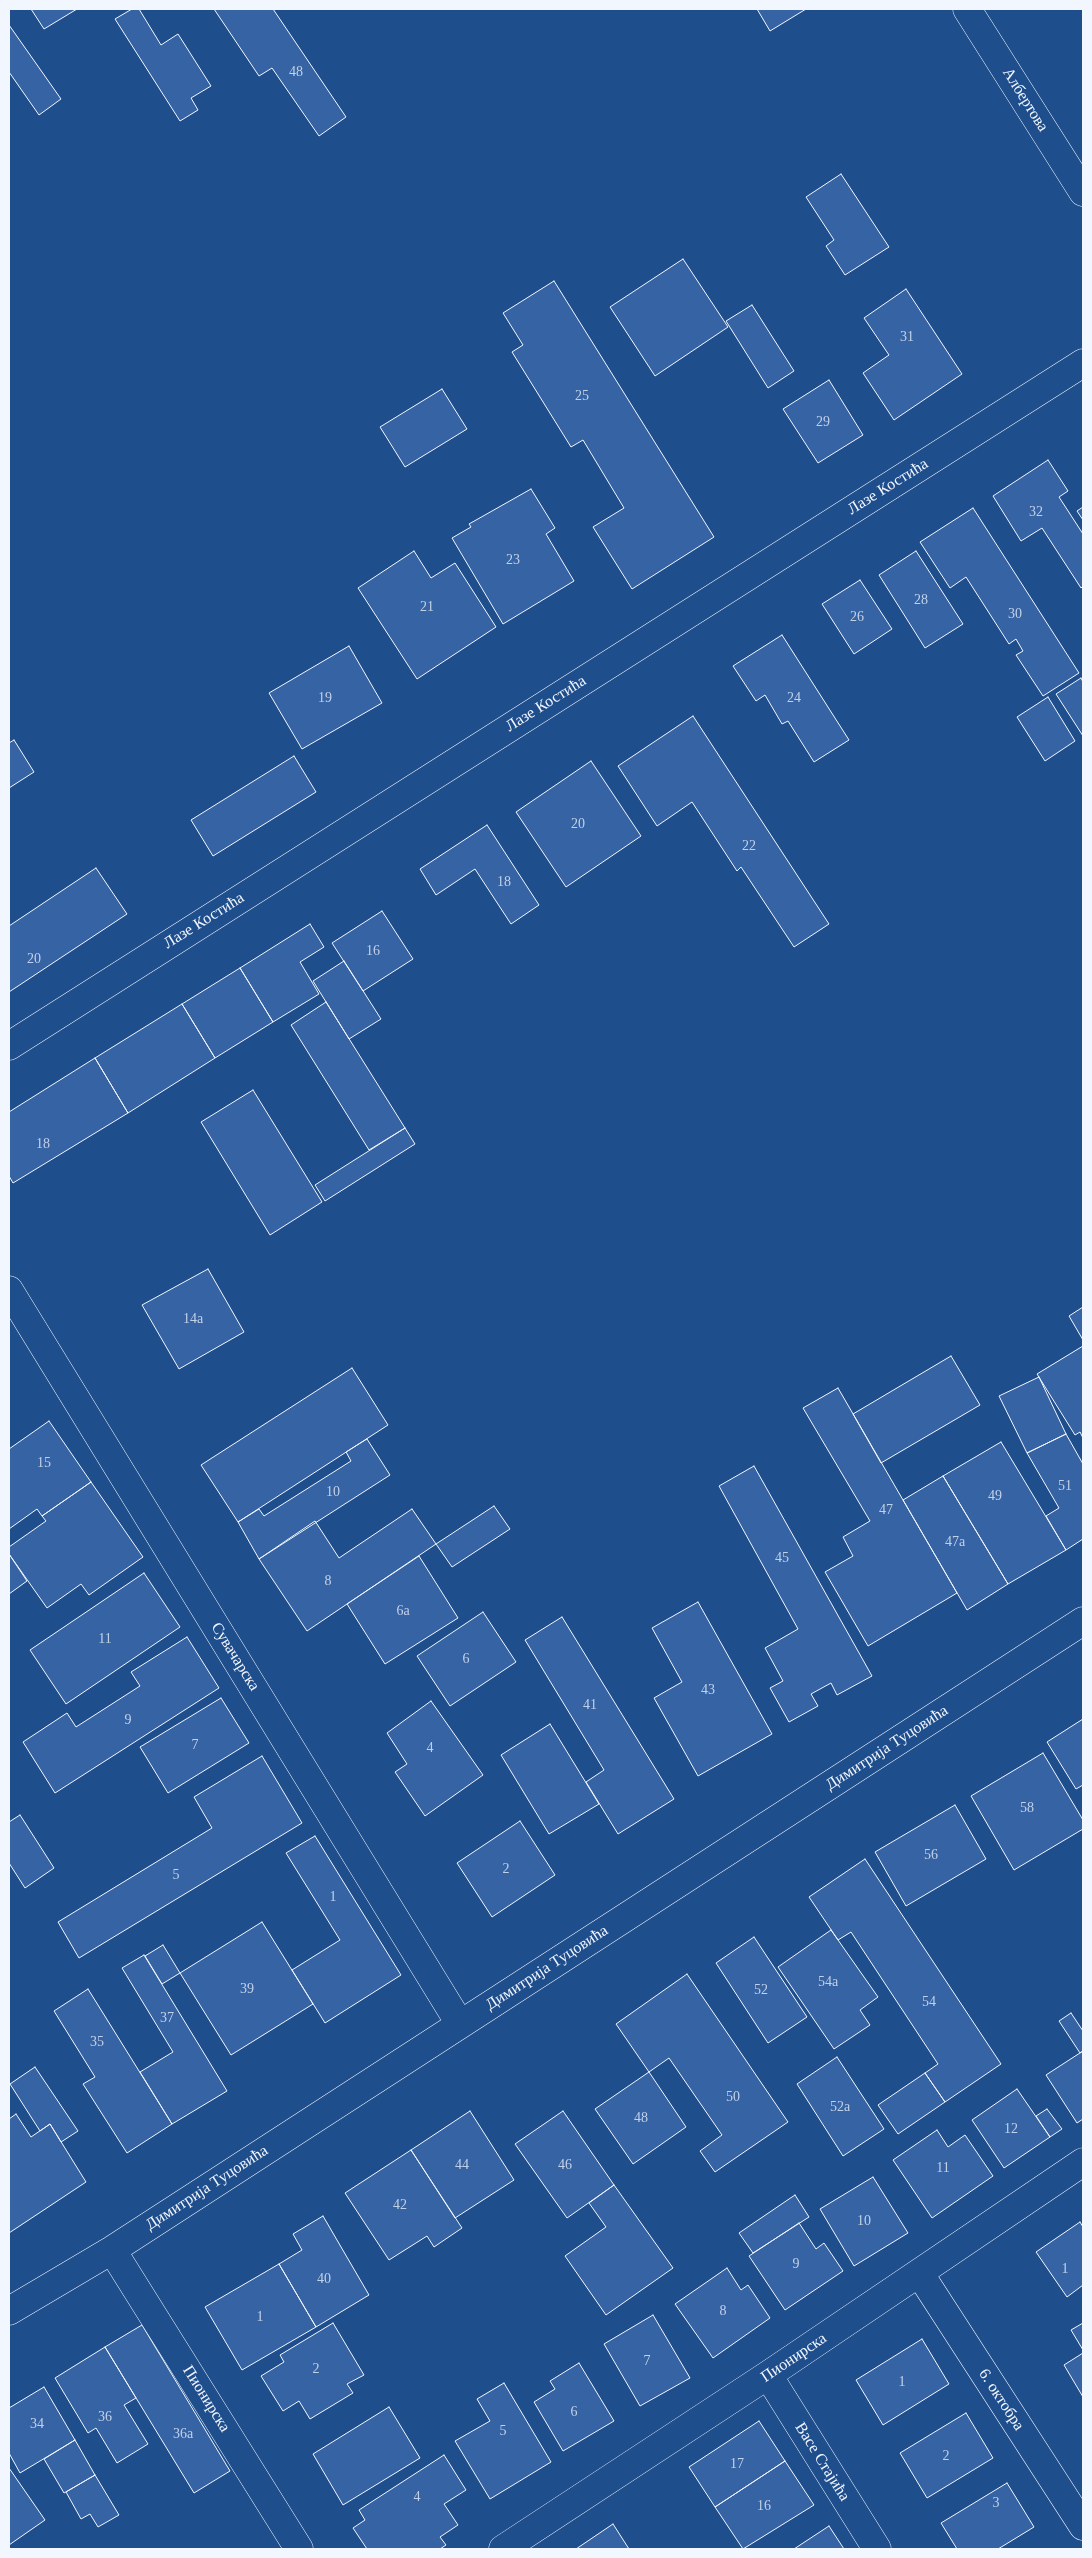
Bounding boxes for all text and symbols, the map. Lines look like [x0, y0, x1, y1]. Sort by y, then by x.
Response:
house number: 48 [289, 64, 303, 80]
street label: Албертова [998, 65, 1052, 135]
house number: 31 [900, 329, 914, 345]
house number: 25 [575, 388, 589, 404]
house number: 29 [816, 414, 830, 430]
street label: Лазе Костића [844, 455, 932, 519]
house number: 32 [1029, 504, 1043, 520]
house number: 23 [506, 552, 520, 568]
house number: 28 [914, 592, 928, 608]
house number: 21 [420, 599, 434, 615]
house number: 30 [1008, 606, 1022, 622]
house number: 26 [850, 609, 864, 625]
street label: Лазе Костића [502, 672, 590, 736]
house number: 19 [318, 690, 332, 706]
house number: 24 [787, 690, 801, 706]
house number: 20 [571, 816, 585, 832]
house number: 22 [742, 838, 756, 854]
house number: 18 [497, 874, 511, 890]
street label: Лазе Костића [160, 889, 248, 953]
house number: 16 [366, 943, 380, 959]
house number: 20 [27, 951, 41, 967]
house number: 18 [36, 1136, 50, 1152]
house number: 14a [183, 1311, 203, 1327]
house number: 15 [37, 1455, 51, 1471]
house number: 51 [1058, 1478, 1072, 1494]
house number: 10 [326, 1484, 340, 1500]
house number: 49 [988, 1488, 1002, 1504]
house number: 47 [879, 1502, 893, 1518]
house number: 47a [945, 1534, 965, 1550]
house number: 45 [775, 1550, 789, 1566]
house number: 8 [324, 1573, 332, 1589]
house number: 6a [396, 1603, 410, 1619]
street label: Сувачарска [206, 1619, 264, 1695]
house number: 11 [98, 1631, 112, 1647]
house number: 6 [462, 1651, 470, 1667]
house number: 43 [701, 1682, 715, 1698]
house number: 41 [583, 1697, 597, 1713]
street label: Димитрија Туцовића [822, 1701, 952, 1795]
house number: 9 [125, 1712, 132, 1728]
house number: 7 [192, 1737, 198, 1753]
house number: 4 [426, 1740, 434, 1756]
house number: 58 [1020, 1800, 1034, 1816]
house number: 56 [924, 1847, 938, 1863]
house number: 2 [502, 1861, 510, 1877]
house number: 5 [172, 1867, 180, 1883]
house number: 1 [329, 1889, 336, 1905]
street label: Димитрија Туцовића [482, 1921, 612, 2015]
house number: 54a [818, 1974, 838, 1990]
house number: 39 [240, 1981, 254, 1997]
house number: 52 [754, 1982, 768, 1998]
house number: 54 [922, 1994, 936, 2010]
house number: 37 [160, 2010, 174, 2026]
house number: 35 [90, 2034, 104, 2050]
house number: 50 [726, 2089, 740, 2105]
house number: 52a [830, 2099, 850, 2115]
house number: 48 [634, 2110, 648, 2126]
house number: 12 [1004, 2121, 1018, 2137]
street label: Димитрија Туцовића [142, 2141, 272, 2235]
house number: 44 [455, 2157, 469, 2173]
house number: 46 [558, 2157, 572, 2173]
house number: 11 [936, 2160, 950, 2176]
house number: 42 [393, 2197, 407, 2213]
house number: 10 [857, 2213, 871, 2229]
house number: 9 [792, 2256, 799, 2272]
house number: 1 [1062, 2261, 1068, 2277]
house number: 40 [317, 2271, 331, 2287]
house number: 8 [720, 2303, 726, 2319]
house number: 1 [256, 2309, 264, 2325]
street label: Пионирска [758, 2329, 830, 2387]
house number: 7 [644, 2353, 650, 2369]
house number: 2 [312, 2361, 320, 2377]
street label: Пионирска [178, 2362, 234, 2436]
street label: 6. октобра [974, 2366, 1028, 2434]
house number: 1 [899, 2374, 906, 2390]
house number: 6 [570, 2404, 578, 2420]
house number: 36 [98, 2409, 112, 2425]
house number: 34 [30, 2416, 44, 2432]
street label: Васе Стајића [790, 2419, 854, 2505]
house number: 5 [499, 2423, 506, 2439]
house number: 36a [173, 2426, 193, 2442]
house number: 2 [942, 2448, 949, 2464]
house number: 17 [730, 2456, 744, 2472]
house number: 4 [414, 2489, 421, 2505]
house number: 3 [992, 2495, 999, 2511]
house number: 16 [757, 2498, 771, 2514]

